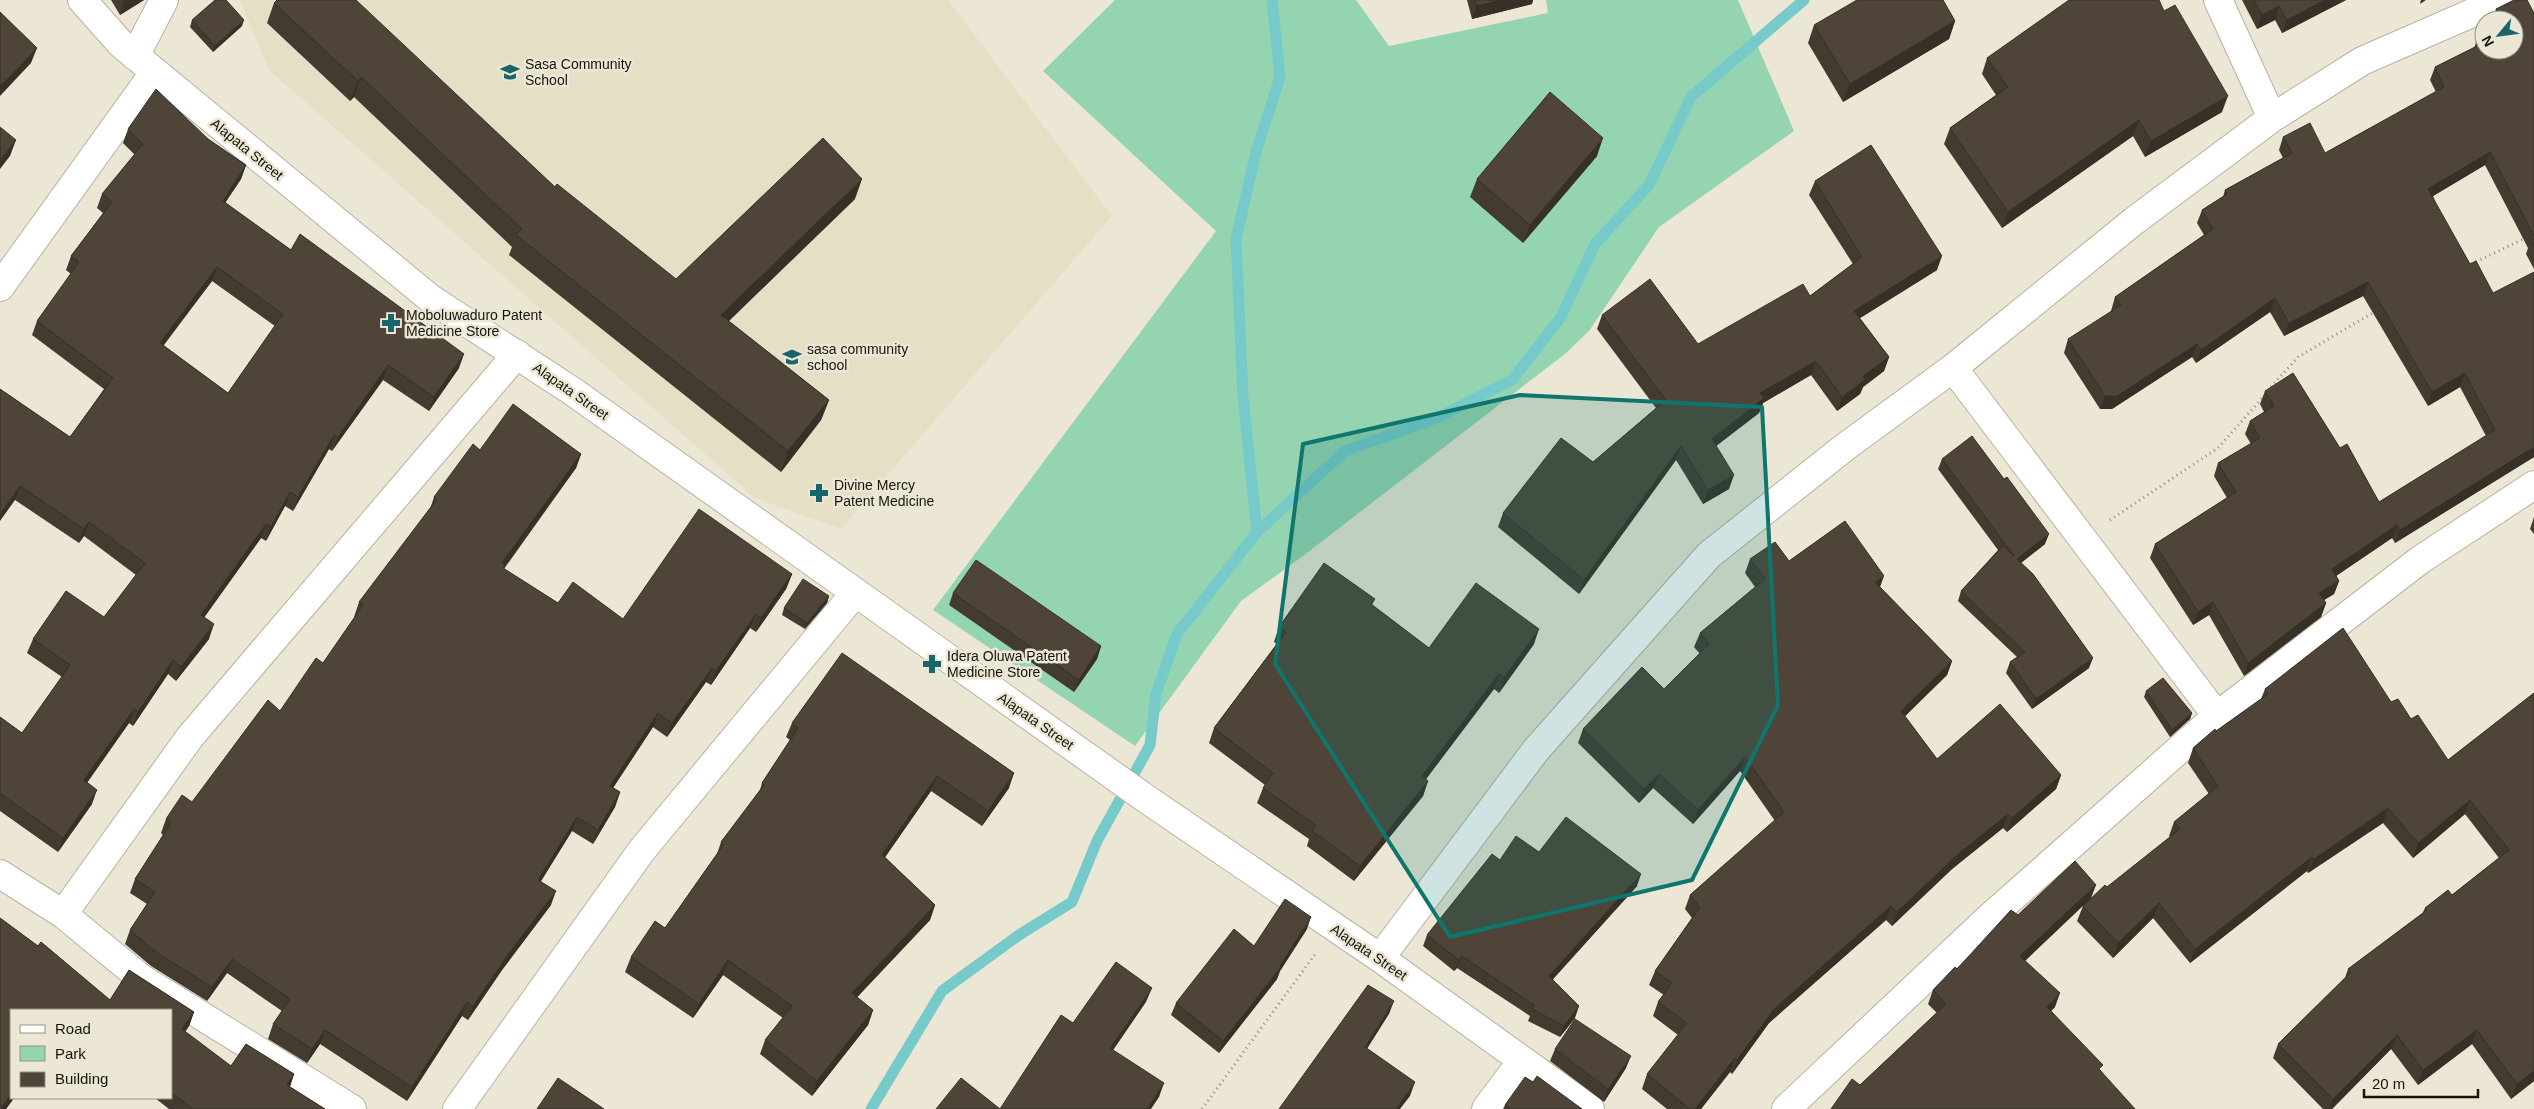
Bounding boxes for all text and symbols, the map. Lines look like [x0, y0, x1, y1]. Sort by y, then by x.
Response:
north arrow [2474, 10, 2524, 60]
text: N [2478, 33, 2497, 50]
place label: Sasa Community School [525, 56, 632, 88]
school or university icon: Sasa Community School [499, 61, 521, 83]
street label: Alapata Street [207, 115, 287, 183]
place label: Moboluwaduro Patent Medicine Store [406, 307, 542, 339]
pharmacy icon: Moboluwaduro Patent Medicine Store [380, 312, 402, 334]
place label: sasa community school [807, 341, 908, 373]
school or university icon: sasa community school [781, 346, 803, 368]
street label: Alapata Street [530, 359, 612, 423]
place label: Divine Mercy Patent Medicine [834, 477, 935, 509]
pharmacy icon: Divine Mercy Patent Medicine [808, 482, 830, 504]
place label: Idera Oluwa Patent Medicine Store [947, 648, 1067, 680]
pharmacy icon: Idera Oluwa Patent Medicine Store [921, 653, 943, 675]
street label: Alapata Street [995, 689, 1077, 753]
street label: Alapata Street [1328, 921, 1410, 983]
legend [10, 1009, 172, 1099]
text: Road [55, 1020, 91, 1037]
text: Park [55, 1045, 86, 1062]
scale bar [2364, 1066, 2478, 1098]
text: Building [55, 1070, 108, 1087]
text: 20 m [2372, 1075, 2405, 1092]

